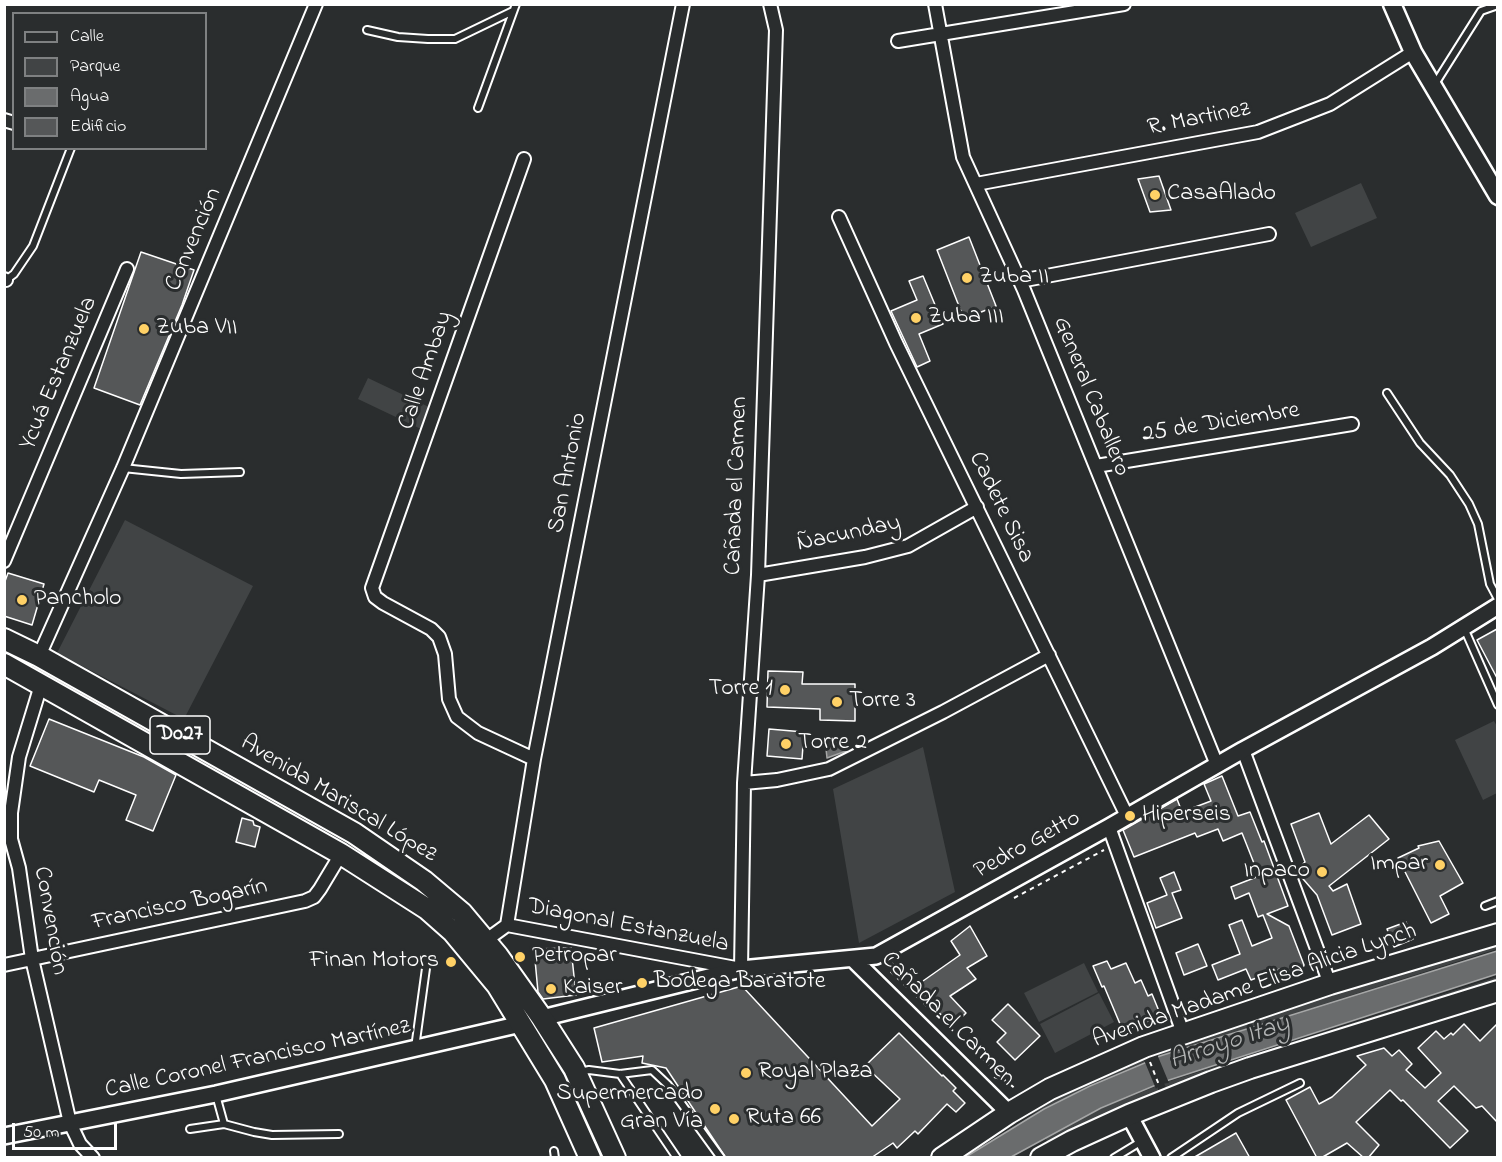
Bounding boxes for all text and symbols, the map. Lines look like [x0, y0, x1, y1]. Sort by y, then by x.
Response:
legend [12, 12, 207, 150]
text: Calle [70, 24, 104, 50]
text: Parque [70, 54, 120, 80]
text: Agua [70, 84, 109, 110]
street label: R. Martinez [1145, 96, 1253, 144]
text: Edificio [70, 114, 126, 140]
place label: CasaAlado [1167, 181, 1276, 209]
street label: Convención [160, 184, 230, 296]
marker: CasaAlado [1148, 188, 1162, 202]
place label: Zuba II [979, 264, 1049, 292]
marker: Zuba II [960, 271, 974, 285]
street label: Ycuá Estanzuela [15, 293, 105, 455]
place label: Zuba III [928, 304, 1004, 332]
street label: Calle Ambay [393, 308, 461, 434]
marker: Zuba III [909, 311, 923, 325]
street label: General Caballero [1045, 313, 1135, 481]
place label: Zuba VII [156, 315, 237, 343]
marker: Zuba VII [137, 322, 151, 336]
street label: Cañada el Carmen [720, 396, 756, 576]
street label: 25 de Diciembre [1140, 397, 1302, 451]
street label: San Antonio [543, 410, 595, 536]
street label: Cadete Sisa [961, 448, 1039, 568]
street label: Ñacunday [795, 510, 903, 560]
place label: Pancholo [34, 586, 122, 614]
marker: Pancholo [15, 593, 29, 607]
place label: Torre 1 [708, 676, 773, 704]
marker: Torre 1 [778, 683, 792, 697]
place label: Torre 3 [849, 688, 916, 716]
marker: Torre 3 [830, 695, 844, 709]
road number: D027 [150, 716, 210, 754]
street label: Avenida Mariscal López [234, 730, 442, 870]
place label: Torre 2 [798, 730, 867, 758]
marker: Torre 2 [779, 737, 793, 751]
place label: Hiperseis [1142, 802, 1231, 830]
street label: Pedro Getto [970, 805, 1086, 887]
marker: Hiperseis [1123, 809, 1137, 823]
place label: Impar [1370, 851, 1428, 879]
place label: Inpaco [1243, 858, 1310, 886]
marker: Impar [1433, 858, 1447, 872]
street label: Convención [25, 865, 73, 977]
marker: Inpaco [1315, 865, 1329, 879]
street label: Francisco Bogarín [90, 873, 270, 939]
street label: Diagonal Estanzuela [525, 893, 731, 961]
street label: Avenida Madame Elisa Alicia Lynch [1089, 918, 1421, 1056]
place label: Petropar [532, 943, 617, 971]
street label: Cañada el Carmen [874, 947, 1020, 1093]
place label: Finan Motors [309, 948, 439, 976]
marker: Petropar [513, 950, 527, 964]
marker: Finan Motors [444, 955, 458, 969]
place label: Bodega Baratote [654, 969, 826, 997]
place label: Kaiser [563, 975, 622, 1003]
marker: Bodega Baratote [635, 976, 649, 990]
marker: Kaiser [544, 982, 558, 996]
water label: Arroyo Itay [1166, 1010, 1294, 1078]
street label: Calle Coronel Francisco Martínez [103, 1014, 413, 1106]
place label: Royal Plaza [758, 1059, 873, 1087]
marker: Royal Plaza [739, 1066, 753, 1080]
place label: Supermercado Gran Vía [556, 1081, 703, 1137]
marker: Supermercado Gran Vía [708, 1102, 722, 1116]
place label: Ruta 66 [746, 1105, 821, 1133]
scale bar [15, 1111, 120, 1149]
marker: Ruta 66 [727, 1112, 741, 1126]
text: 50 m [23, 1120, 60, 1146]

